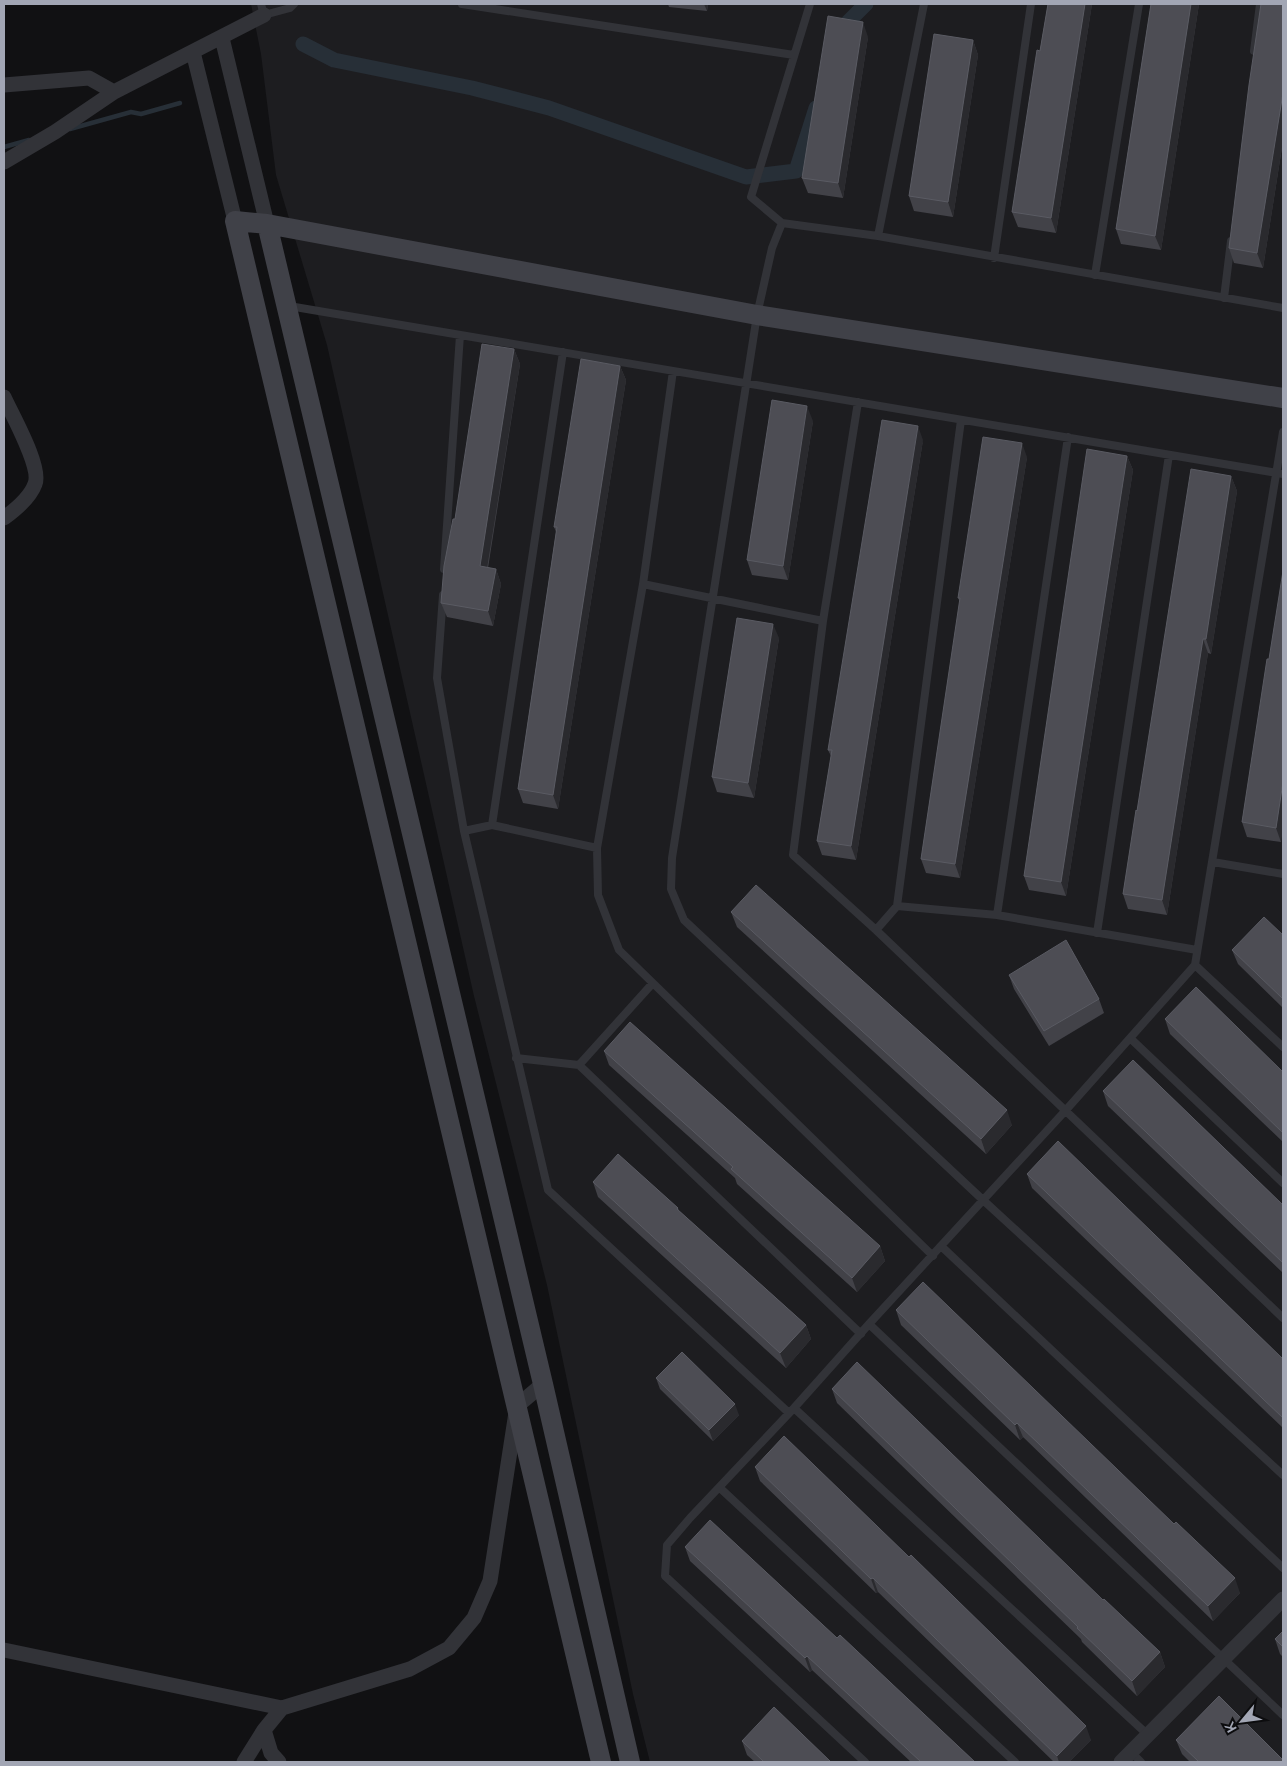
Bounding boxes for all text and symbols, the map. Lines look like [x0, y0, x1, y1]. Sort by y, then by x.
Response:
north arrow [1217, 1696, 1267, 1746]
text: K [1221, 1719, 1240, 1735]

